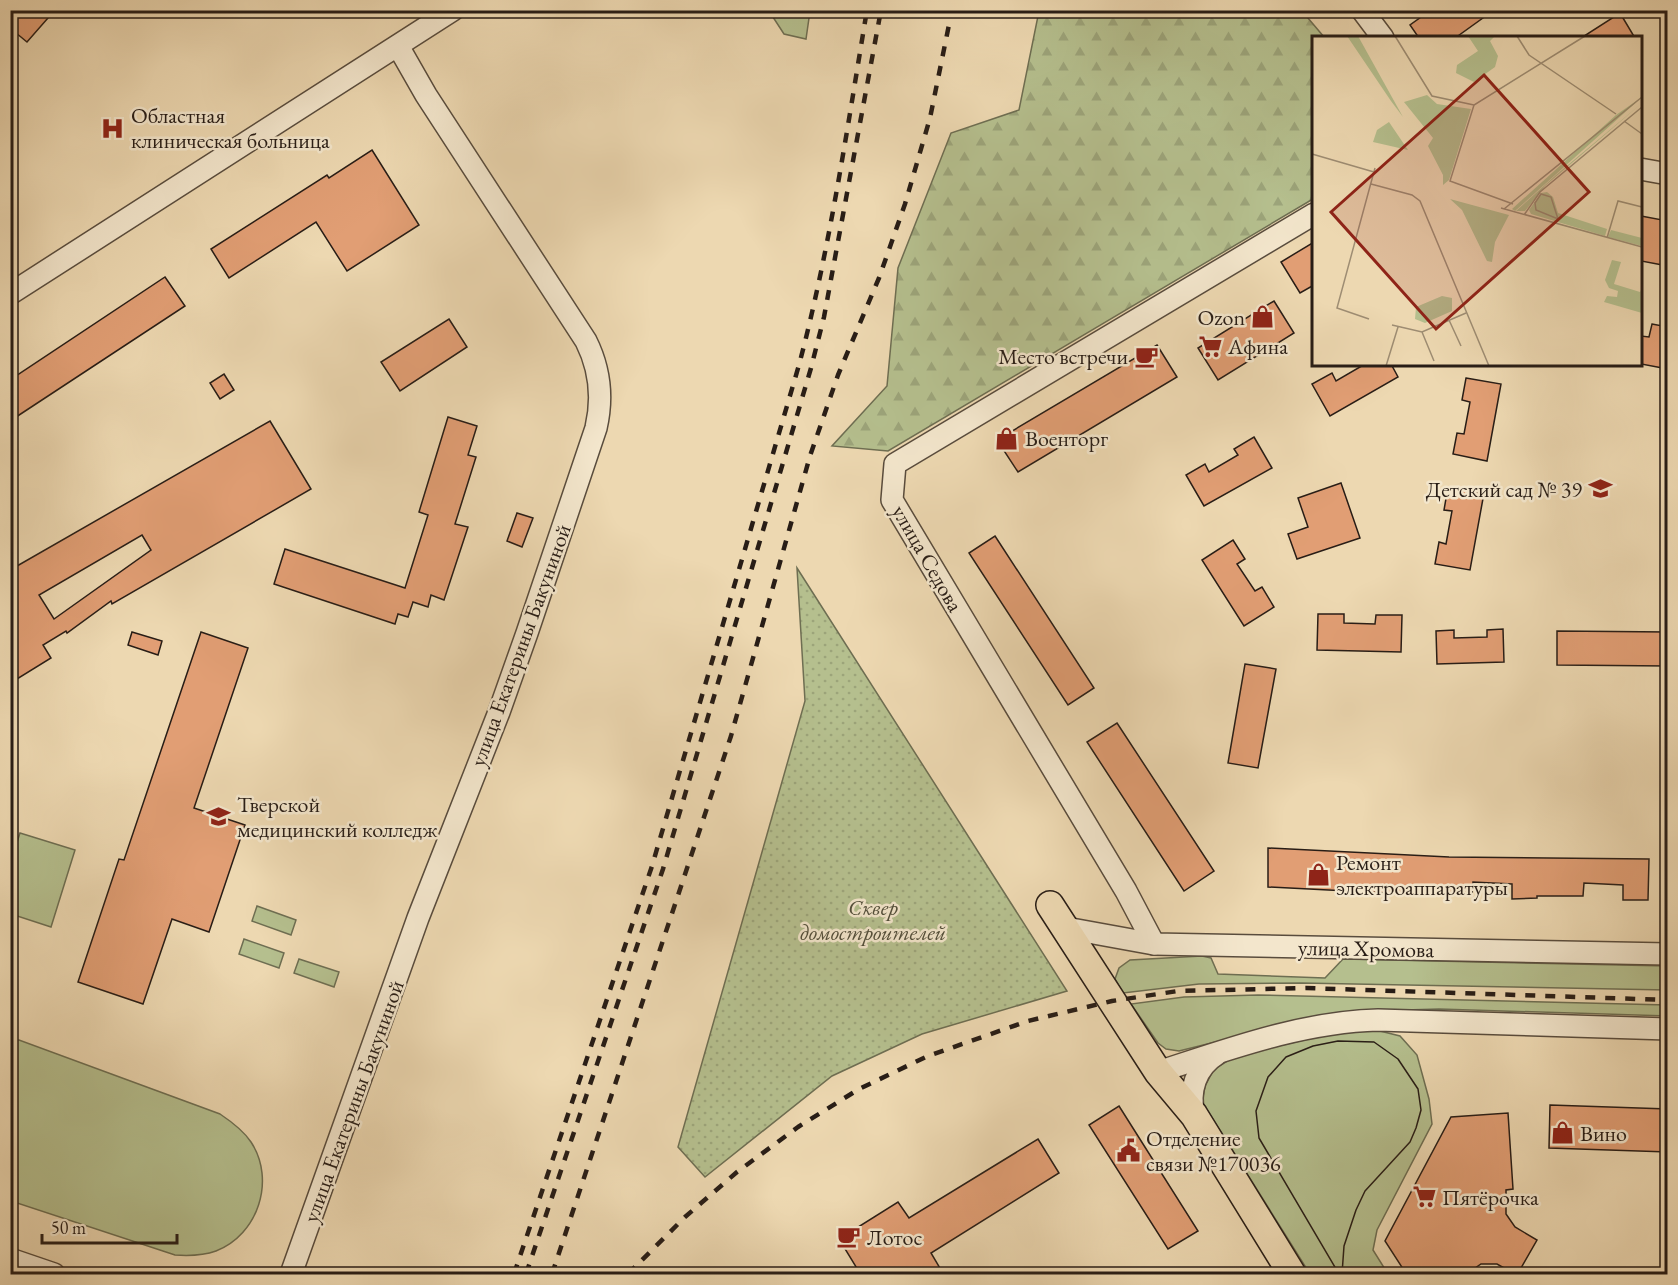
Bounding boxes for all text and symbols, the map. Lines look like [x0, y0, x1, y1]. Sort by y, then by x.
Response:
inset map [1312, 36, 1642, 366]
place label: Областная клиническая больница [131, 101, 330, 155]
hospital icon: Областная клиническая больница [100, 115, 126, 141]
place label: Ozon [1197, 303, 1245, 332]
shop icon: Ozon [1250, 304, 1276, 330]
place label: Афина [1227, 332, 1288, 361]
supermarket icon: Афина [1197, 333, 1223, 359]
place label: Место встречи [998, 342, 1128, 371]
cafe icon: Место встречи [1133, 343, 1159, 369]
place label: Военторг [1025, 424, 1108, 453]
shop icon: Военторг [994, 425, 1020, 451]
place label: Детский сад № 39 [1426, 475, 1582, 504]
school or university icon: Детский сад № 39 [1587, 476, 1613, 502]
street label: улица Седова [885, 499, 970, 617]
street label: улица Екатерины Бакуниной [463, 520, 578, 770]
place label: Тверской медицинский колледж [237, 790, 438, 844]
school or university icon: Тверской медицинский колледж [206, 804, 232, 830]
place label: Ремонт электроаппаратуры [1336, 848, 1508, 902]
shop icon: Ремонт электроаппаратуры [1305, 862, 1331, 888]
park label: Сквер домостроителей [800, 893, 946, 947]
street label: улица Хромова [1298, 933, 1435, 964]
street label: улица Екатерины Бакуниной [296, 976, 411, 1226]
place label: Вино [1580, 1119, 1627, 1148]
shop icon: Вино [1549, 1120, 1575, 1146]
place label: Отделение связи №170036 [1146, 1124, 1281, 1178]
public building icon: Отделение связи №170036 [1115, 1138, 1141, 1164]
place label: Пятёрочка [1442, 1183, 1539, 1212]
supermarket icon: Пятёрочка [1411, 1184, 1437, 1210]
scale bar [42, 1207, 177, 1245]
text: 50 m [51, 1216, 86, 1239]
place label: Лотос [867, 1223, 922, 1252]
cafe icon: Лотос [836, 1224, 862, 1250]

